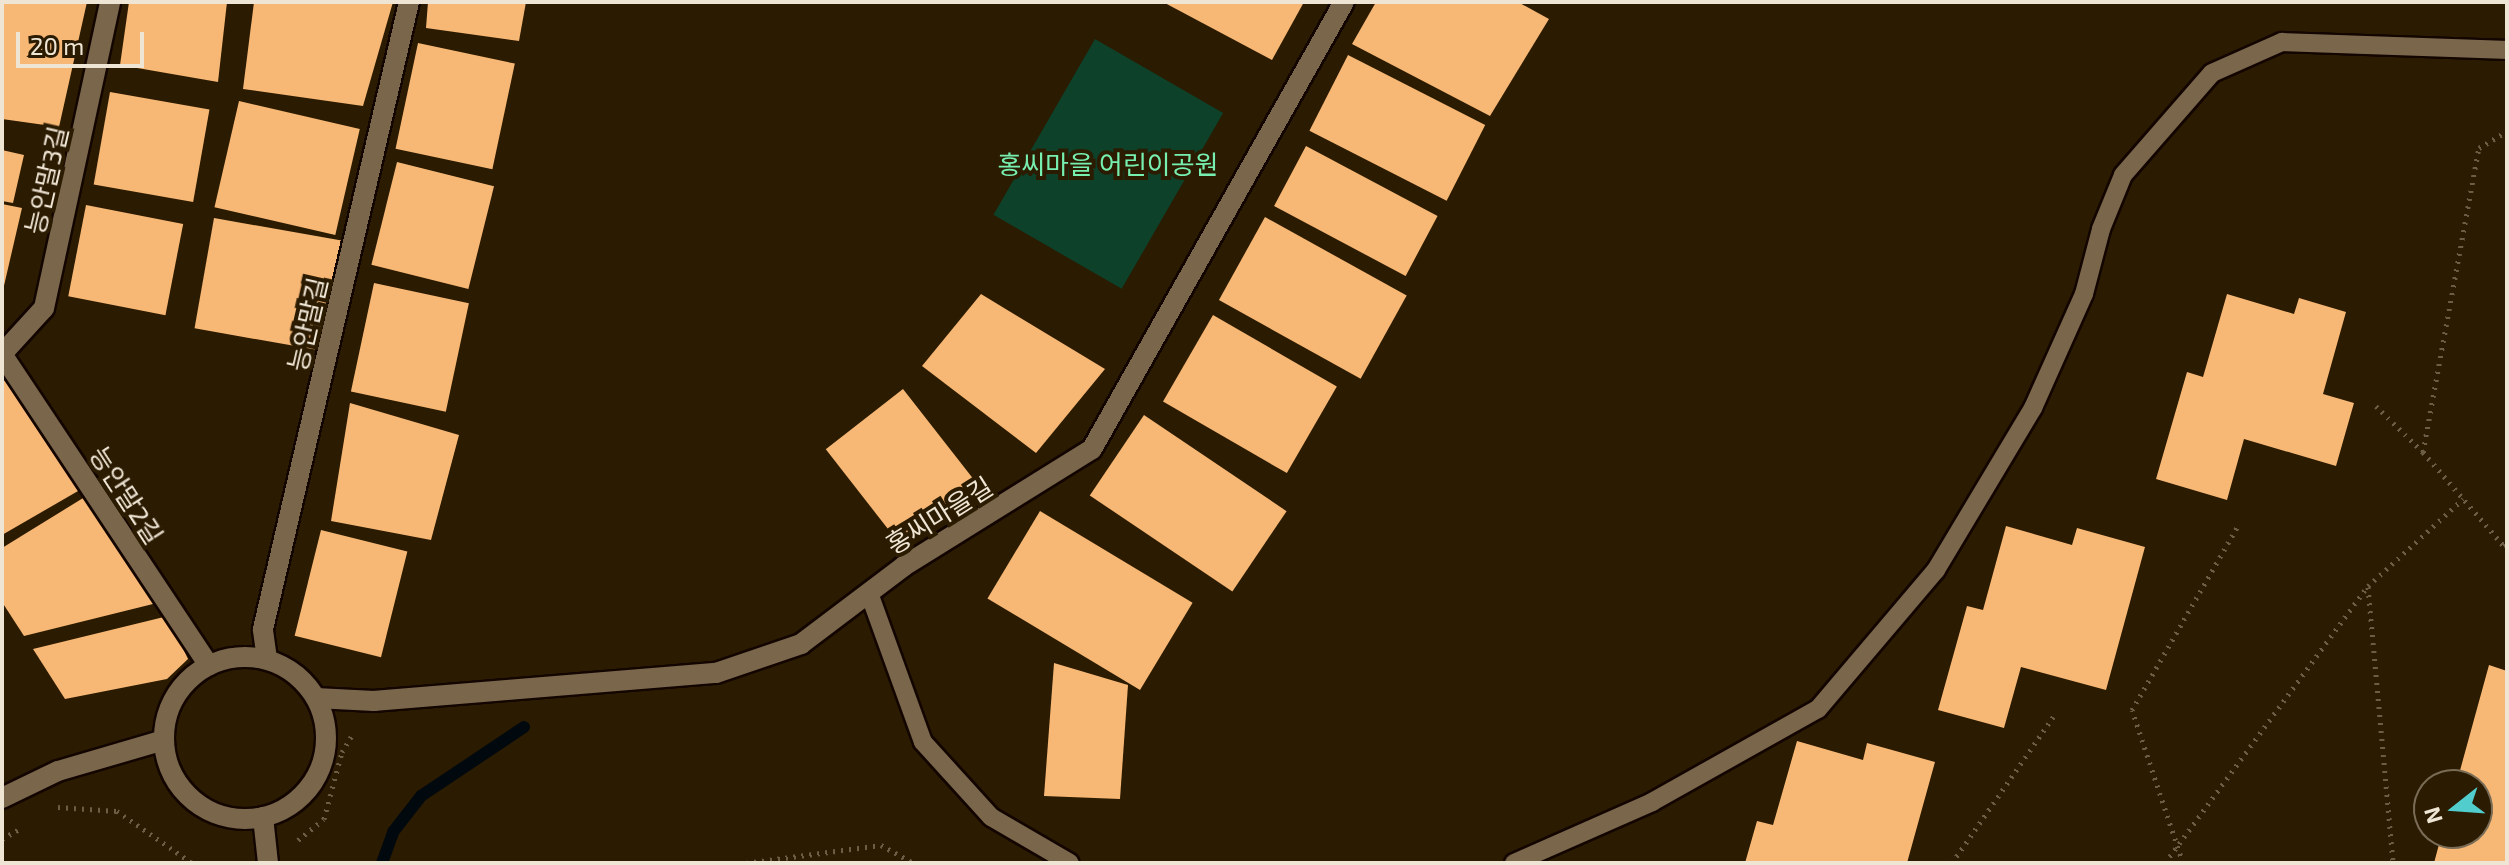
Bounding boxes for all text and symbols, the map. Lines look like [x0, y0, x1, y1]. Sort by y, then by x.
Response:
scale bar [20, 16, 148, 66]
text: 20 m [30, 31, 84, 60]
street label: 능안말3길 [18, 123, 74, 237]
park label: 홍씨마을 어린이공원 [997, 148, 1219, 180]
street label: 능안말길 [281, 274, 333, 374]
street label: 능안말2길 [84, 440, 170, 550]
street label: 홍씨마을길 [880, 470, 998, 560]
north arrow [2413, 769, 2493, 849]
text: N [2417, 804, 2447, 827]

